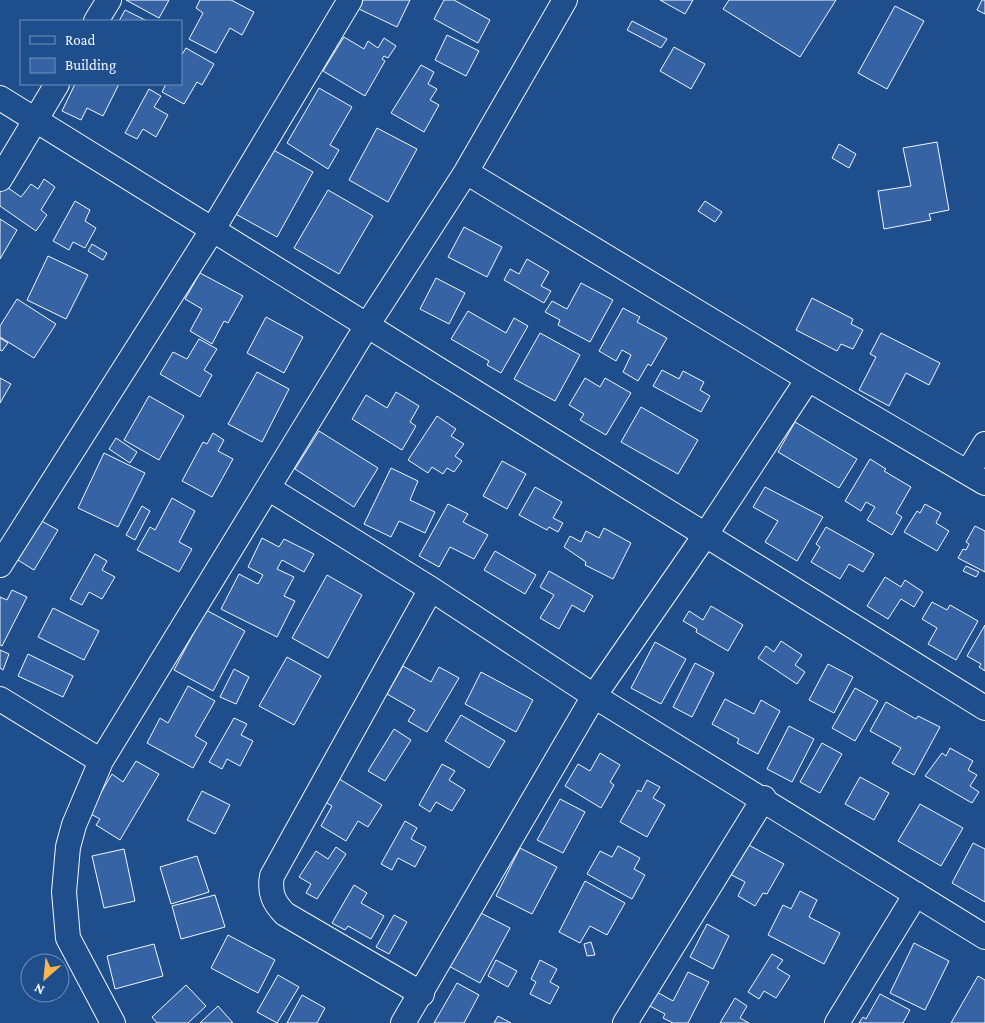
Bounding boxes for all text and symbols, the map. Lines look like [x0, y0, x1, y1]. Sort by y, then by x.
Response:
legend [20, 20, 182, 85]
text: Road [65, 32, 96, 48]
text: Building [65, 57, 116, 74]
north arrow [20, 953, 70, 1003]
text: N [31, 980, 47, 999]

